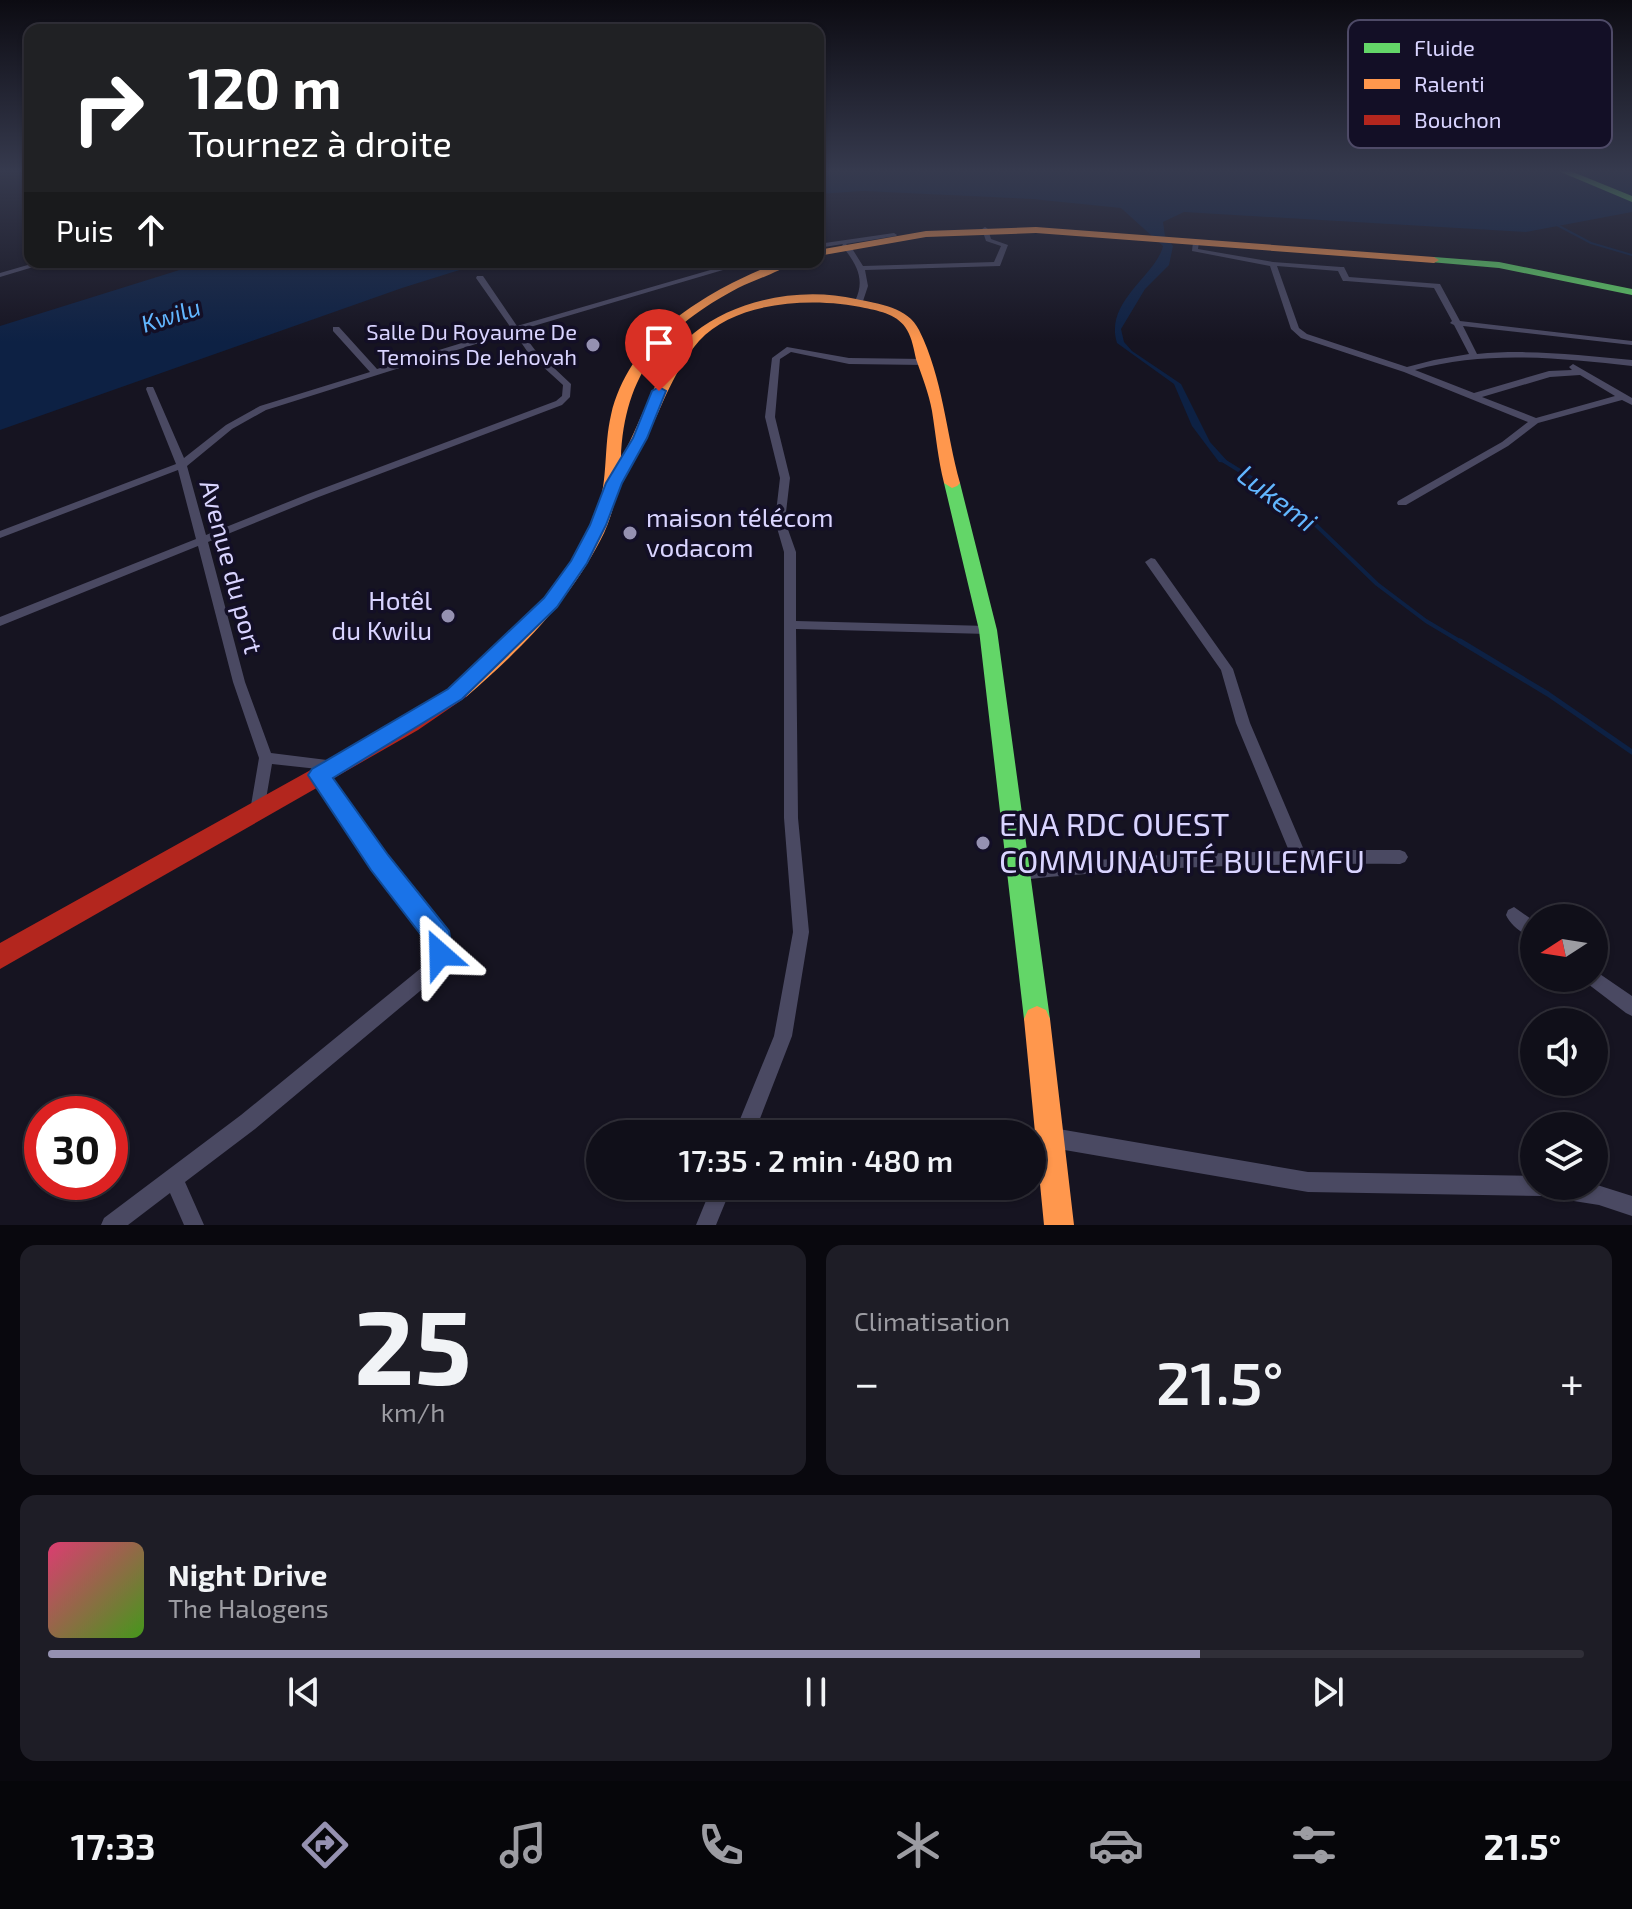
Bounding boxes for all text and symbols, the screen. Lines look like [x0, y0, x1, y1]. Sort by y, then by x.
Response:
legend [1348, 20, 1612, 148]
text: Fluide [1414, 34, 1475, 60]
text: 120 m [188, 53, 342, 120]
icon: right [56, 56, 160, 160]
text: Ralenti [1414, 70, 1485, 96]
text: Bouchon [1414, 106, 1502, 132]
text: Tournez à droite [188, 121, 452, 164]
icon: ahead [129, 208, 173, 252]
text: Puis [56, 212, 113, 248]
water label: Kwilu [137, 291, 204, 338]
pin [625, 309, 693, 391]
place label: Salle Du Royaume De Temoins De Jehovah [366, 318, 577, 369]
icon: arrive [637, 321, 681, 365]
marker: Salle Du Royaume De Temoins De Jehovah [584, 336, 602, 354]
water label: Lukemi [1231, 456, 1324, 538]
street label: Avenue du port [194, 476, 271, 657]
place label: maison télécom vodacom [646, 501, 834, 562]
marker: maison télécom vodacom [621, 524, 639, 542]
place label: Hotêl du Kwilu [331, 584, 432, 645]
marker: Hotêl du Kwilu [439, 607, 457, 625]
place label: ENA RDC OUEST COMMUNAUTÉ BULEMFU [999, 804, 1365, 879]
marker: ENA RDC OUEST COMMUNAUTÉ BULEMFU [974, 834, 992, 852]
north arrow [1520, 904, 1608, 992]
map controls [1520, 904, 1608, 1200]
position arrow [398, 912, 482, 996]
button: sound [1520, 1008, 1608, 1096]
speed limit sign: 30 [24, 1096, 128, 1200]
button: layers [1520, 1112, 1608, 1200]
text: 17:35 · 2 min · 480 m [679, 1142, 953, 1178]
text: 25 [354, 1281, 472, 1406]
text: Climatisation [854, 1305, 1010, 1336]
text: 21.5° [1156, 1345, 1284, 1417]
text: − [854, 1355, 880, 1408]
text: + [1560, 1355, 1584, 1408]
text: km/h [381, 1396, 445, 1427]
text: Night Drive [168, 1556, 327, 1592]
text: The Halogens [168, 1592, 329, 1623]
icon: previous [282, 1670, 326, 1714]
icon: pause [794, 1670, 838, 1714]
icon: next [1306, 1670, 1350, 1714]
icon: directions [297, 1817, 353, 1873]
icon: music [495, 1817, 551, 1873]
icon: phone [693, 1817, 749, 1873]
icon: climate [890, 1817, 946, 1873]
icon: car [1088, 1817, 1144, 1873]
icon: filters [1286, 1817, 1342, 1873]
text: 17:33 [71, 1824, 156, 1867]
text: 21.5° [1484, 1824, 1561, 1867]

